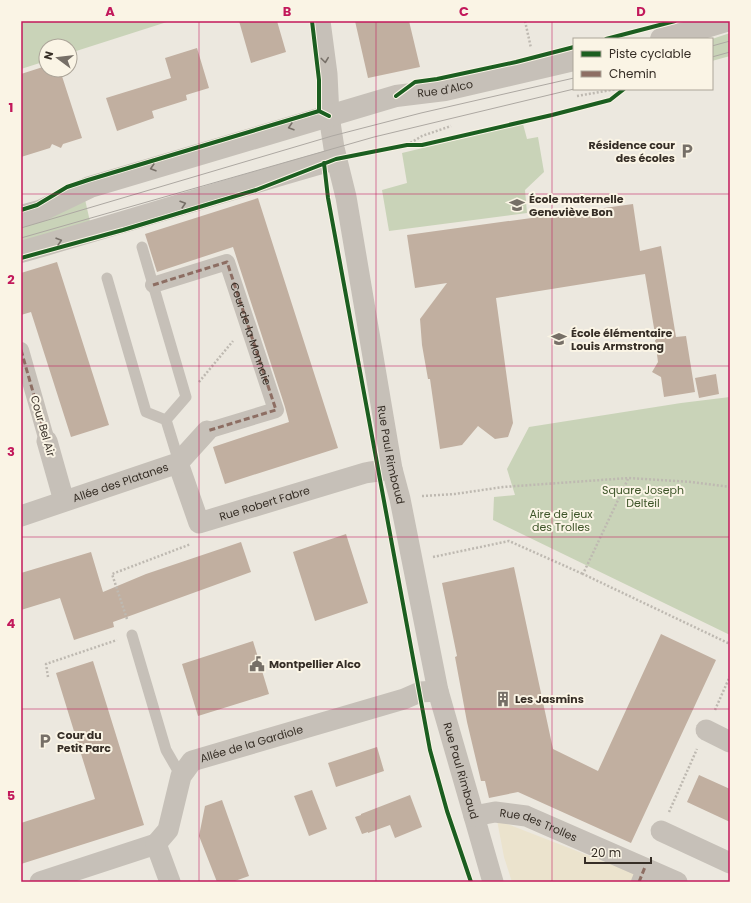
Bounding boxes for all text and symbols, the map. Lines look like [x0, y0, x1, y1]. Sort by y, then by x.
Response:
text: A [105, 2, 115, 21]
text: B [283, 2, 292, 21]
text: C [459, 2, 469, 21]
text: D [636, 2, 646, 21]
north arrow [38, 38, 78, 78]
legend [573, 38, 713, 90]
text: Piste cyclable [609, 45, 691, 62]
text: N [40, 49, 57, 61]
one-way arrow [320, 57, 329, 63]
text: Chemin [609, 65, 656, 82]
street label: Rue d'Alco [416, 76, 475, 101]
text: 1 [9, 98, 13, 117]
one-way arrow [288, 122, 295, 131]
place label: Résidence cour des écoles [588, 137, 675, 166]
parking icon: Résidence cour des écoles [678, 142, 696, 160]
one-way arrow [150, 163, 157, 172]
place label: École maternelle Geneviève Bon [529, 191, 624, 220]
school or university icon: École maternelle Geneviève Bon [508, 196, 526, 214]
one-way arrow [179, 200, 186, 209]
one-way arrow [55, 238, 62, 246]
text: 2 [7, 270, 15, 289]
street label: Cour de la Monnaie [226, 280, 275, 387]
place label: École élémentaire Louis Armstrong [571, 325, 672, 354]
school or university icon: École élémentaire Louis Armstrong [550, 330, 568, 348]
street label: Cour Bel Air [27, 393, 59, 459]
street label: Rue Paul Rimbaud [373, 404, 409, 505]
text: 3 [7, 442, 15, 461]
street label: Allée des Platanes [71, 459, 171, 506]
street label: Rue Robert Fabre [217, 482, 312, 524]
park label: Square Joseph Delteil [602, 482, 684, 511]
park label: Aire de jeux des Trolles [529, 506, 593, 535]
text: 4 [7, 614, 16, 633]
public building icon: Montpellier Alco [248, 655, 266, 673]
place label: Montpellier Alco [269, 656, 361, 672]
building icon: Les Jasmins [494, 690, 512, 708]
place label: Les Jasmins [515, 691, 584, 707]
street label: Rue Paul Rimbaud [439, 720, 483, 821]
street label: Allée de la Gardiole [198, 721, 305, 766]
place label: Cour du Petit Parc [57, 727, 111, 756]
parking icon: Cour du Petit Parc [36, 732, 54, 750]
text: 5 [7, 786, 15, 805]
street label: Rue des Trolles [499, 805, 580, 846]
scale bar [585, 839, 651, 865]
text: 20 m [591, 844, 621, 861]

